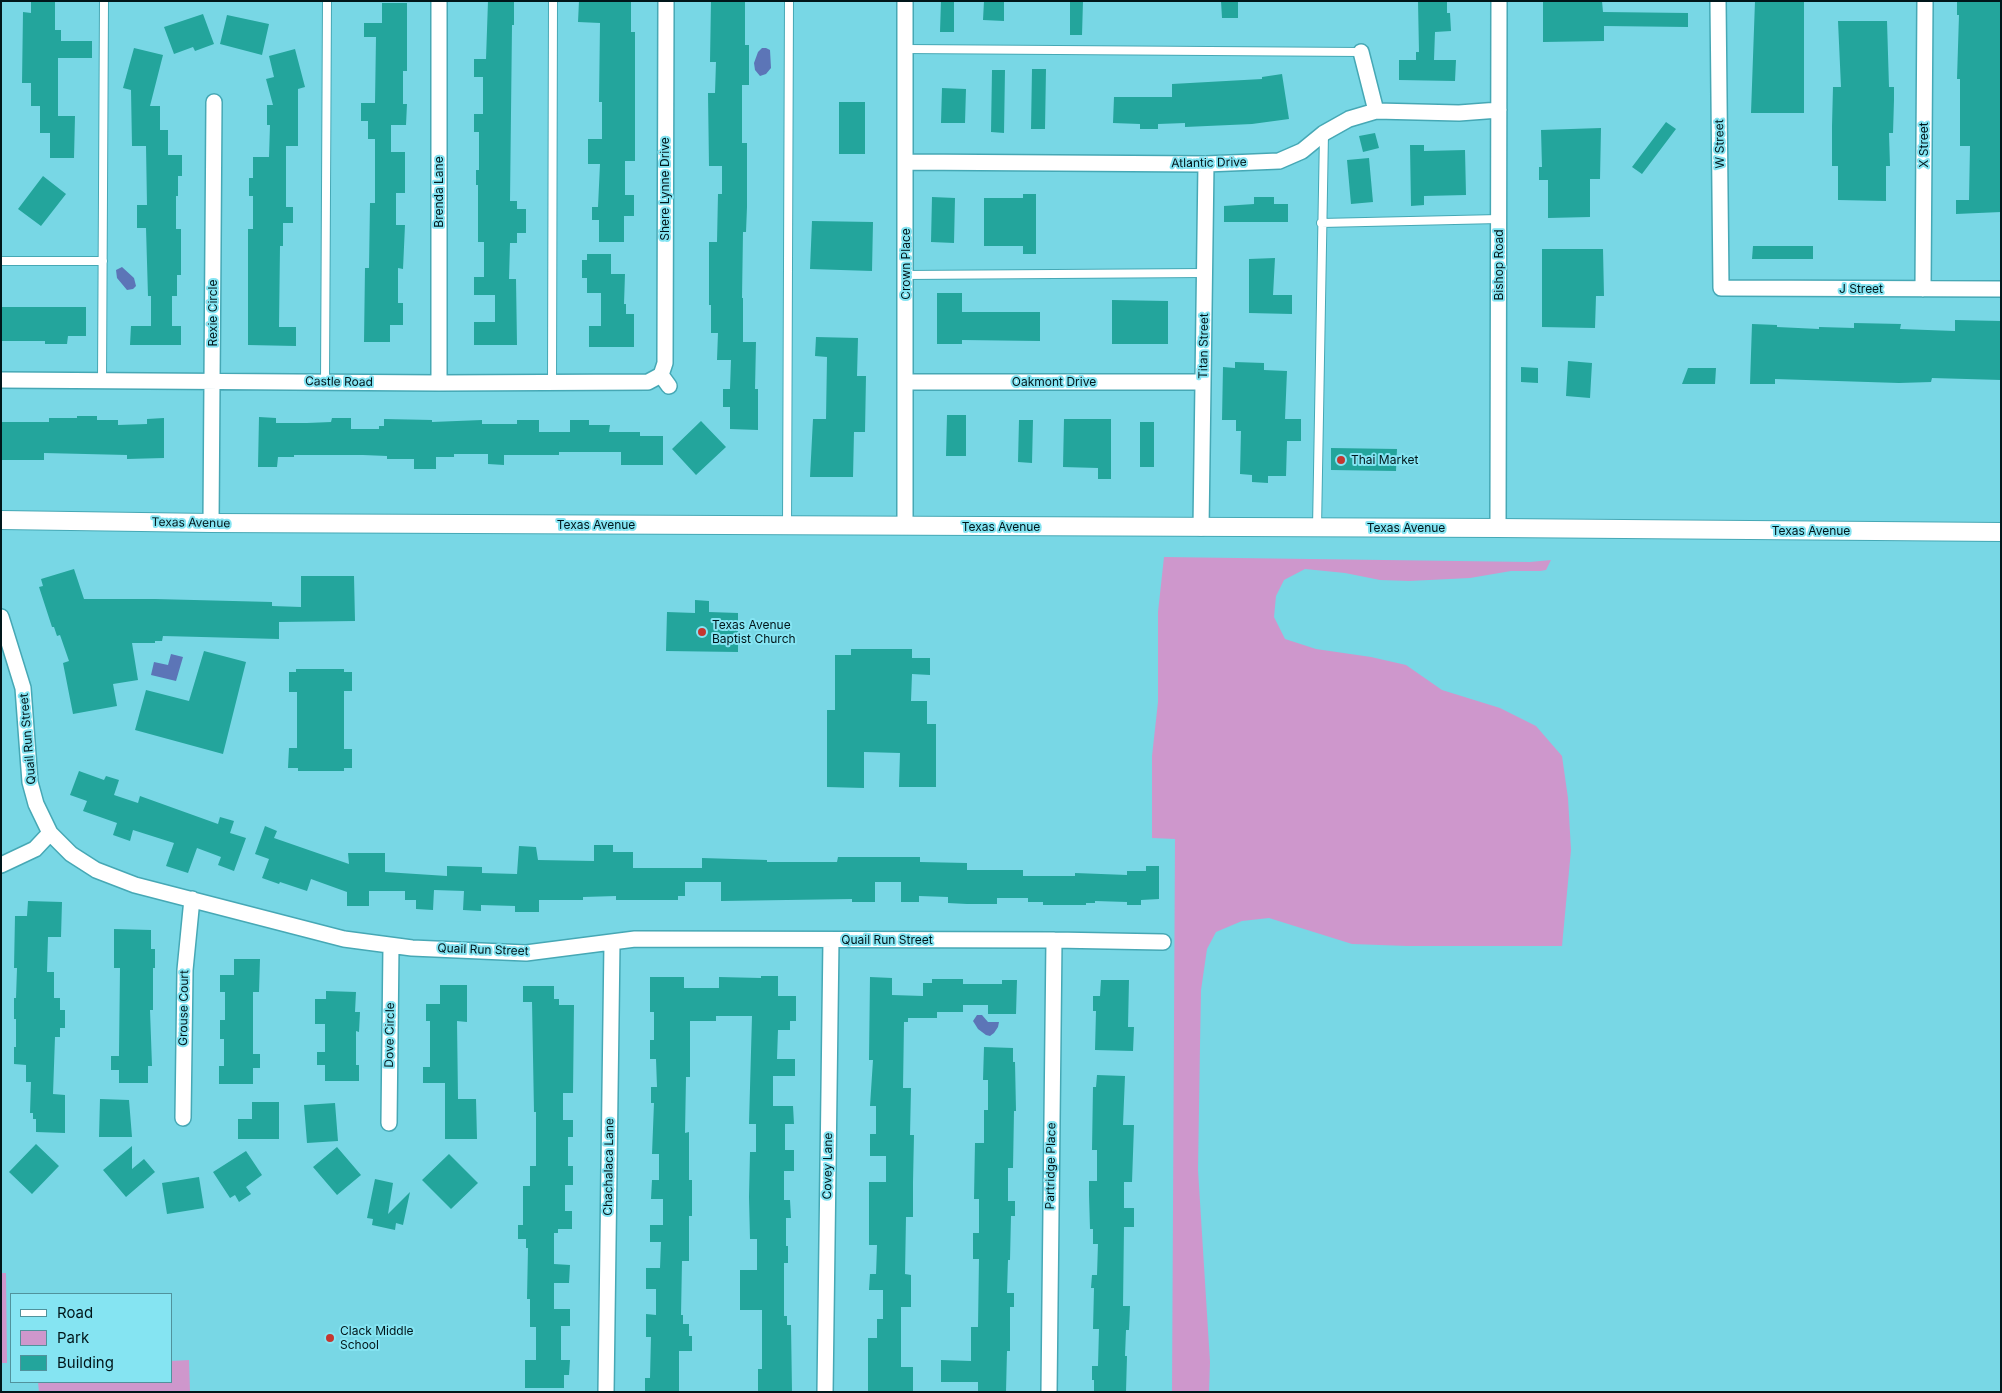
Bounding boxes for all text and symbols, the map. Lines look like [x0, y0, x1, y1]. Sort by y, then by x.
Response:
street label: W Street [1712, 119, 1728, 169]
street label: X Street [1917, 122, 1931, 168]
street label: Shere Lynne Drive [658, 137, 672, 241]
street label: Atlantic Drive [1171, 155, 1247, 171]
street label: Brenda Lane [432, 156, 446, 228]
street label: Crown Place [899, 228, 913, 300]
street label: Bishop Road [1492, 229, 1506, 301]
street label: Rexie Circle [206, 280, 220, 346]
street label: J Street [1839, 282, 1883, 296]
street label: Titan Street [1196, 313, 1212, 379]
street label: Castle Road [305, 374, 373, 390]
street label: Oakmont Drive [1012, 375, 1096, 389]
place label: Thai Market [1351, 453, 1418, 467]
marker: Thai Market [1335, 454, 1347, 466]
street label: Texas Avenue [152, 515, 230, 531]
street label: Texas Avenue [557, 518, 635, 532]
street label: Texas Avenue [962, 520, 1040, 534]
street label: Texas Avenue [1367, 521, 1445, 535]
street label: Texas Avenue [1772, 524, 1850, 538]
place label: Texas Avenue Baptist Church [712, 618, 796, 646]
marker: Texas Avenue Baptist Church [696, 626, 708, 638]
street label: Quail Run Street [17, 693, 39, 785]
street label: Quail Run Street [841, 933, 933, 947]
street label: Quail Run Street [437, 941, 529, 959]
street label: Grouse Court [176, 970, 192, 1046]
street label: Dove Circle [382, 1002, 398, 1068]
street label: Chachalaca Lane [601, 1118, 617, 1216]
street label: Partridge Place [1043, 1122, 1059, 1210]
street label: Covey Lane [820, 1133, 836, 1199]
legend [10, 1293, 172, 1383]
text: Road [57, 1303, 93, 1322]
place label: Clack Middle School [340, 1324, 414, 1352]
text: Park [57, 1328, 89, 1347]
marker: Clack Middle School [324, 1332, 336, 1344]
text: Building [57, 1353, 114, 1372]

